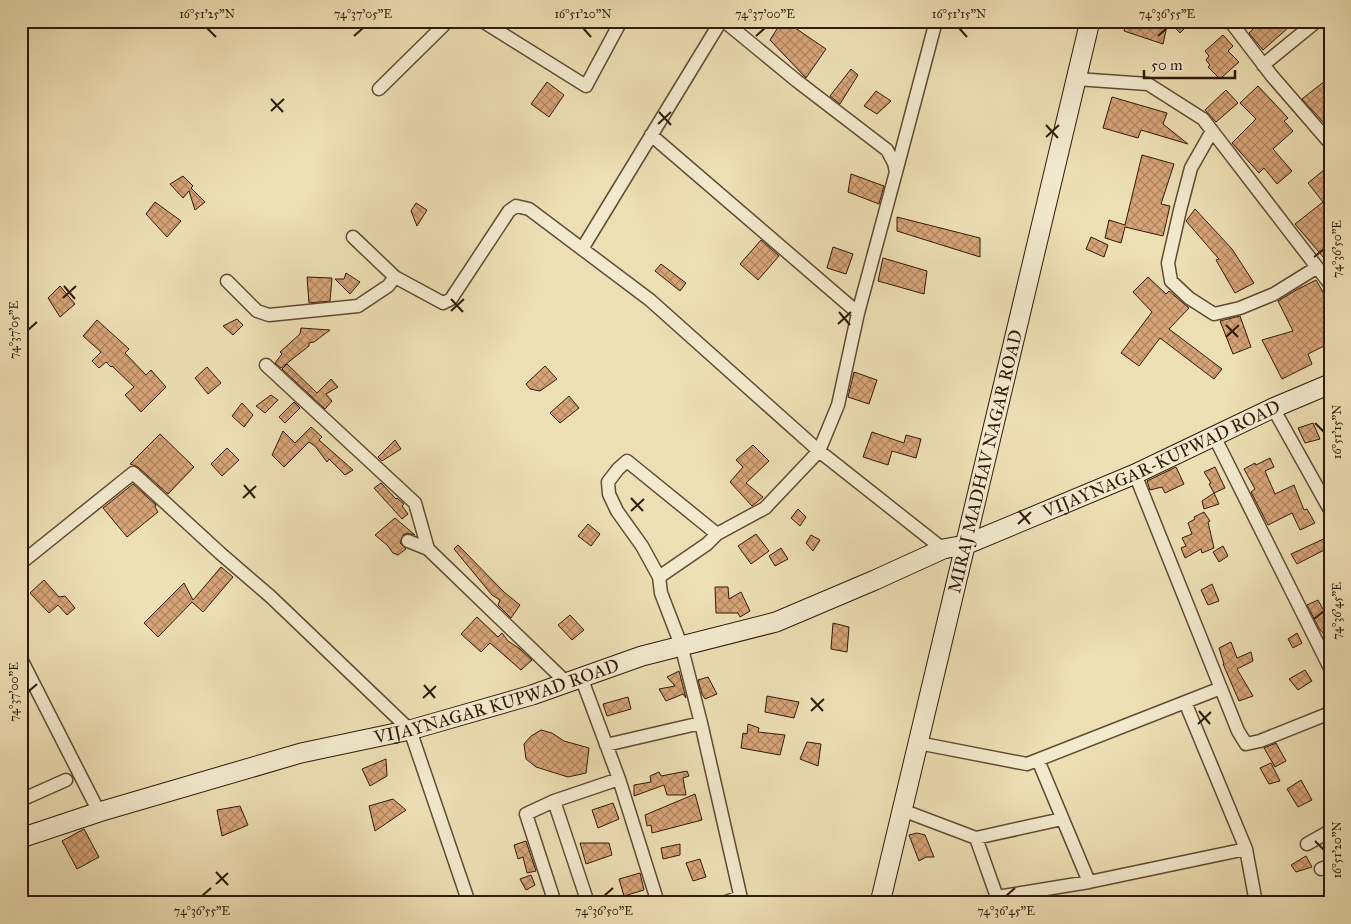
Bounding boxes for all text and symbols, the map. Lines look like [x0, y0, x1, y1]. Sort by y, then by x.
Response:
text: 16°51'25"N [179, 7, 235, 21]
text: 74°37'05"E [334, 7, 392, 21]
text: 16°51'20"N [554, 7, 612, 21]
text: 74°37'00"E [735, 7, 795, 21]
text: 16°51'15"N [932, 7, 986, 21]
text: 74°36'55"E [1139, 7, 1196, 21]
scale bar [1144, 48, 1235, 80]
text: 50 m [1151, 56, 1183, 74]
text: 74°36'50"E [1330, 220, 1344, 278]
text: 74°37'05"E [7, 301, 21, 359]
street label: MIRAJ MADHAV NAGAR ROAD [943, 327, 1027, 595]
street label: VIJAYNAGAR-KUPWAD ROAD [1038, 395, 1284, 523]
text: 16°51'15"N [1330, 405, 1344, 459]
text: 74°36'45"E [1330, 582, 1344, 640]
street label: VIJAYNAGAR KUPWAD ROAD [371, 654, 622, 749]
text: 74°37'00"E [7, 662, 21, 722]
text: 16°51'20"N [1330, 821, 1344, 879]
text: 74°36'55"E [174, 904, 231, 918]
text: 74°36'50"E [575, 904, 633, 918]
text: 74°36'45"E [977, 904, 1035, 918]

